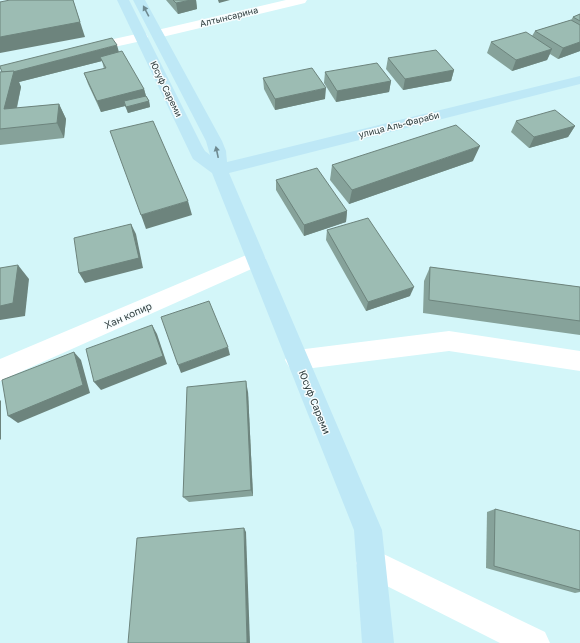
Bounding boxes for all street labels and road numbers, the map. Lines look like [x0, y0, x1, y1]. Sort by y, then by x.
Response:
street label: Алтынсарина [199, 4, 259, 29]
street label: Юсуф Сареми [148, 59, 185, 119]
street label: улица Аль-Фараби [357, 109, 440, 140]
street label: Хан копир [102, 299, 154, 331]
street label: Юсуф Сареми [297, 368, 333, 436]

